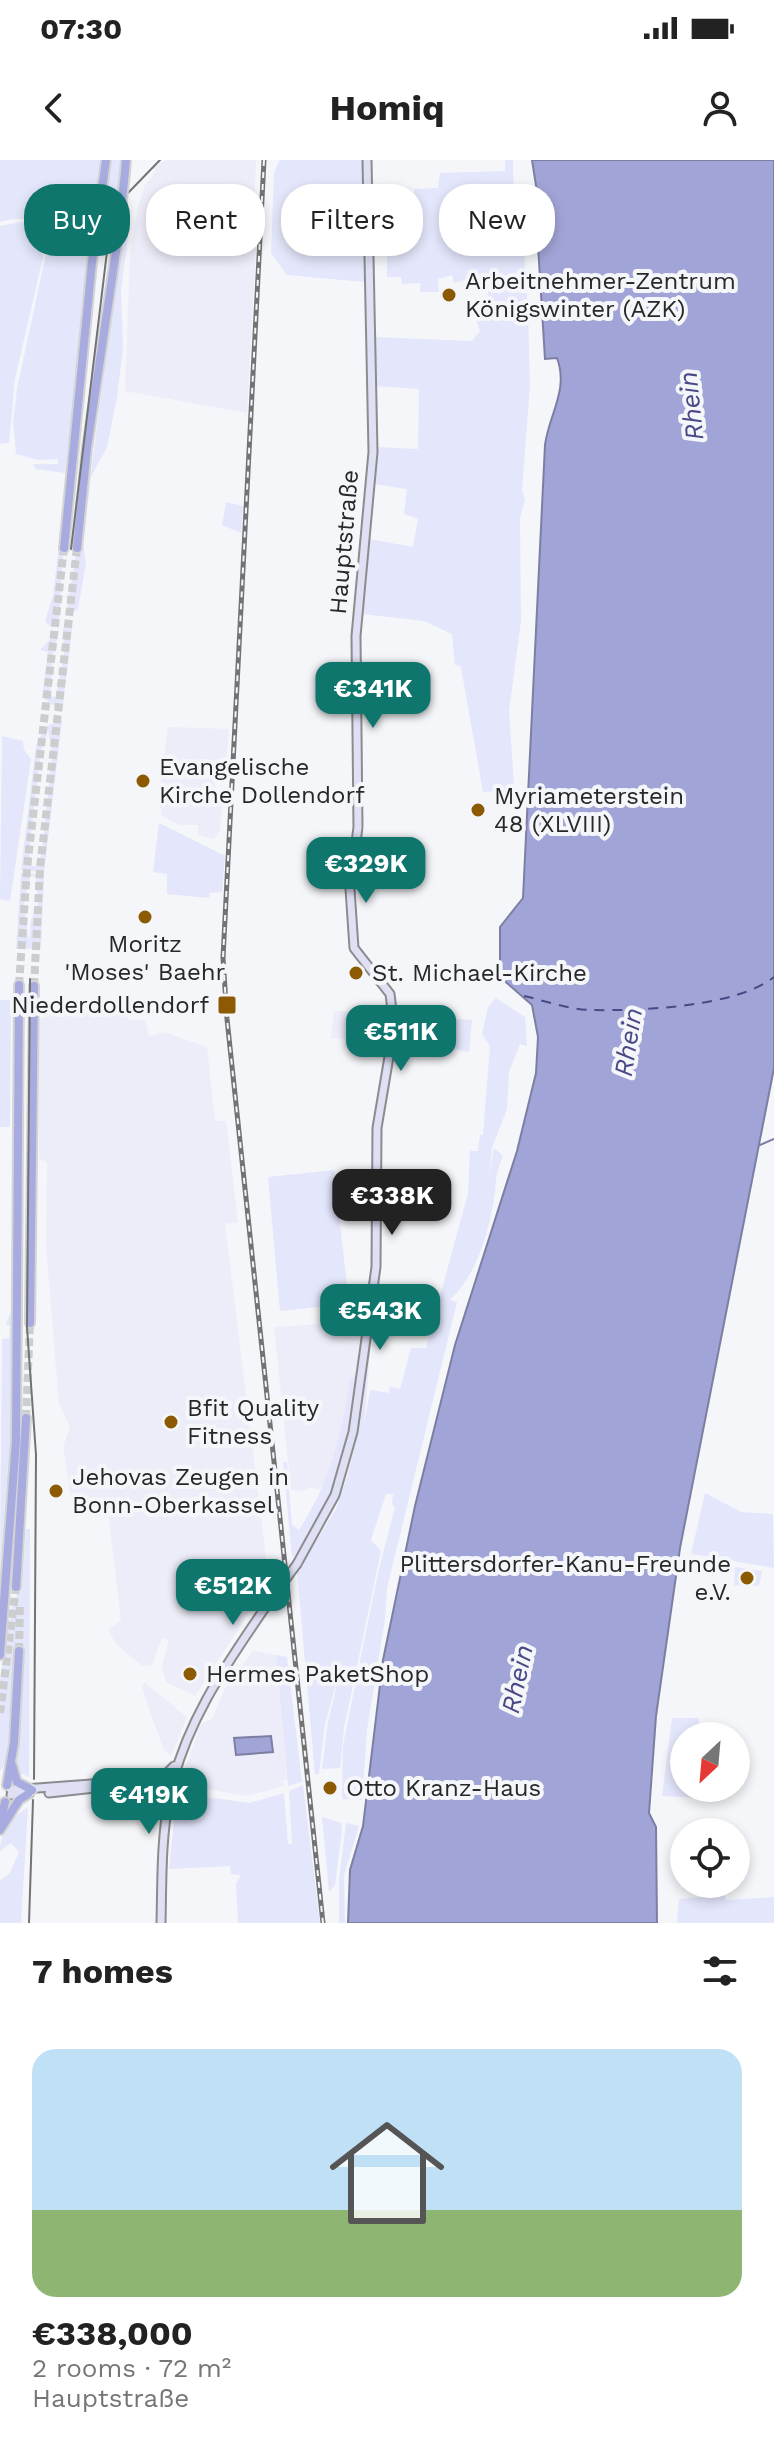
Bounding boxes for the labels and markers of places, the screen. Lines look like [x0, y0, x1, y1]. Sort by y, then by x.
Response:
place label: Arbeitnehmer-Zentrum Königswinter (AZK) [465, 267, 736, 323]
marker: Arbeitnehmer-Zentrum Königswinter (AZK) [440, 286, 458, 304]
pin: €341K [317, 662, 429, 730]
place label: Evangelische Kirche Dollendorf [159, 753, 365, 809]
marker: Evangelische Kirche Dollendorf [134, 772, 152, 790]
place label: Myriameterstein 48 (XLVIII) [494, 782, 684, 838]
marker: Myriameterstein 48 (XLVIII) [469, 801, 487, 819]
pin: €329K [310, 837, 422, 905]
marker: Moritz 'Moses' Baehr [136, 908, 154, 926]
place label: Moritz 'Moses' Baehr [65, 930, 226, 986]
place label: St. Michael-Kirche [372, 959, 587, 987]
marker: St. Michael-Kirche [347, 964, 365, 982]
place label: Niederdollendorf [11, 991, 210, 1019]
marker: Niederdollendorf [216, 994, 238, 1016]
pin: €511K [345, 1005, 457, 1073]
pin: €338K [336, 1169, 448, 1237]
pin: €543K [324, 1284, 436, 1352]
place label: Bfit Quality Fitness [187, 1394, 320, 1450]
marker: Bfit Quality Fitness [162, 1413, 180, 1431]
place label: Jehovas Zeugen in Bonn-Oberkassel [72, 1463, 289, 1519]
marker: Jehovas Zeugen in Bonn-Oberkassel [47, 1482, 65, 1500]
place label: Plittersdorfer-Kanu-Freunde e.V. [399, 1550, 731, 1606]
pin: €512K [177, 1559, 289, 1627]
marker: Plittersdorfer-Kanu-Freunde e.V. [738, 1569, 756, 1587]
place label: Hermes PaketShop [206, 1660, 429, 1688]
marker: Hermes PaketShop [181, 1665, 199, 1683]
pin: €419K [93, 1768, 205, 1836]
place label: Otto Kranz-Haus [346, 1774, 541, 1802]
marker: Otto Kranz-Haus [321, 1779, 339, 1797]

